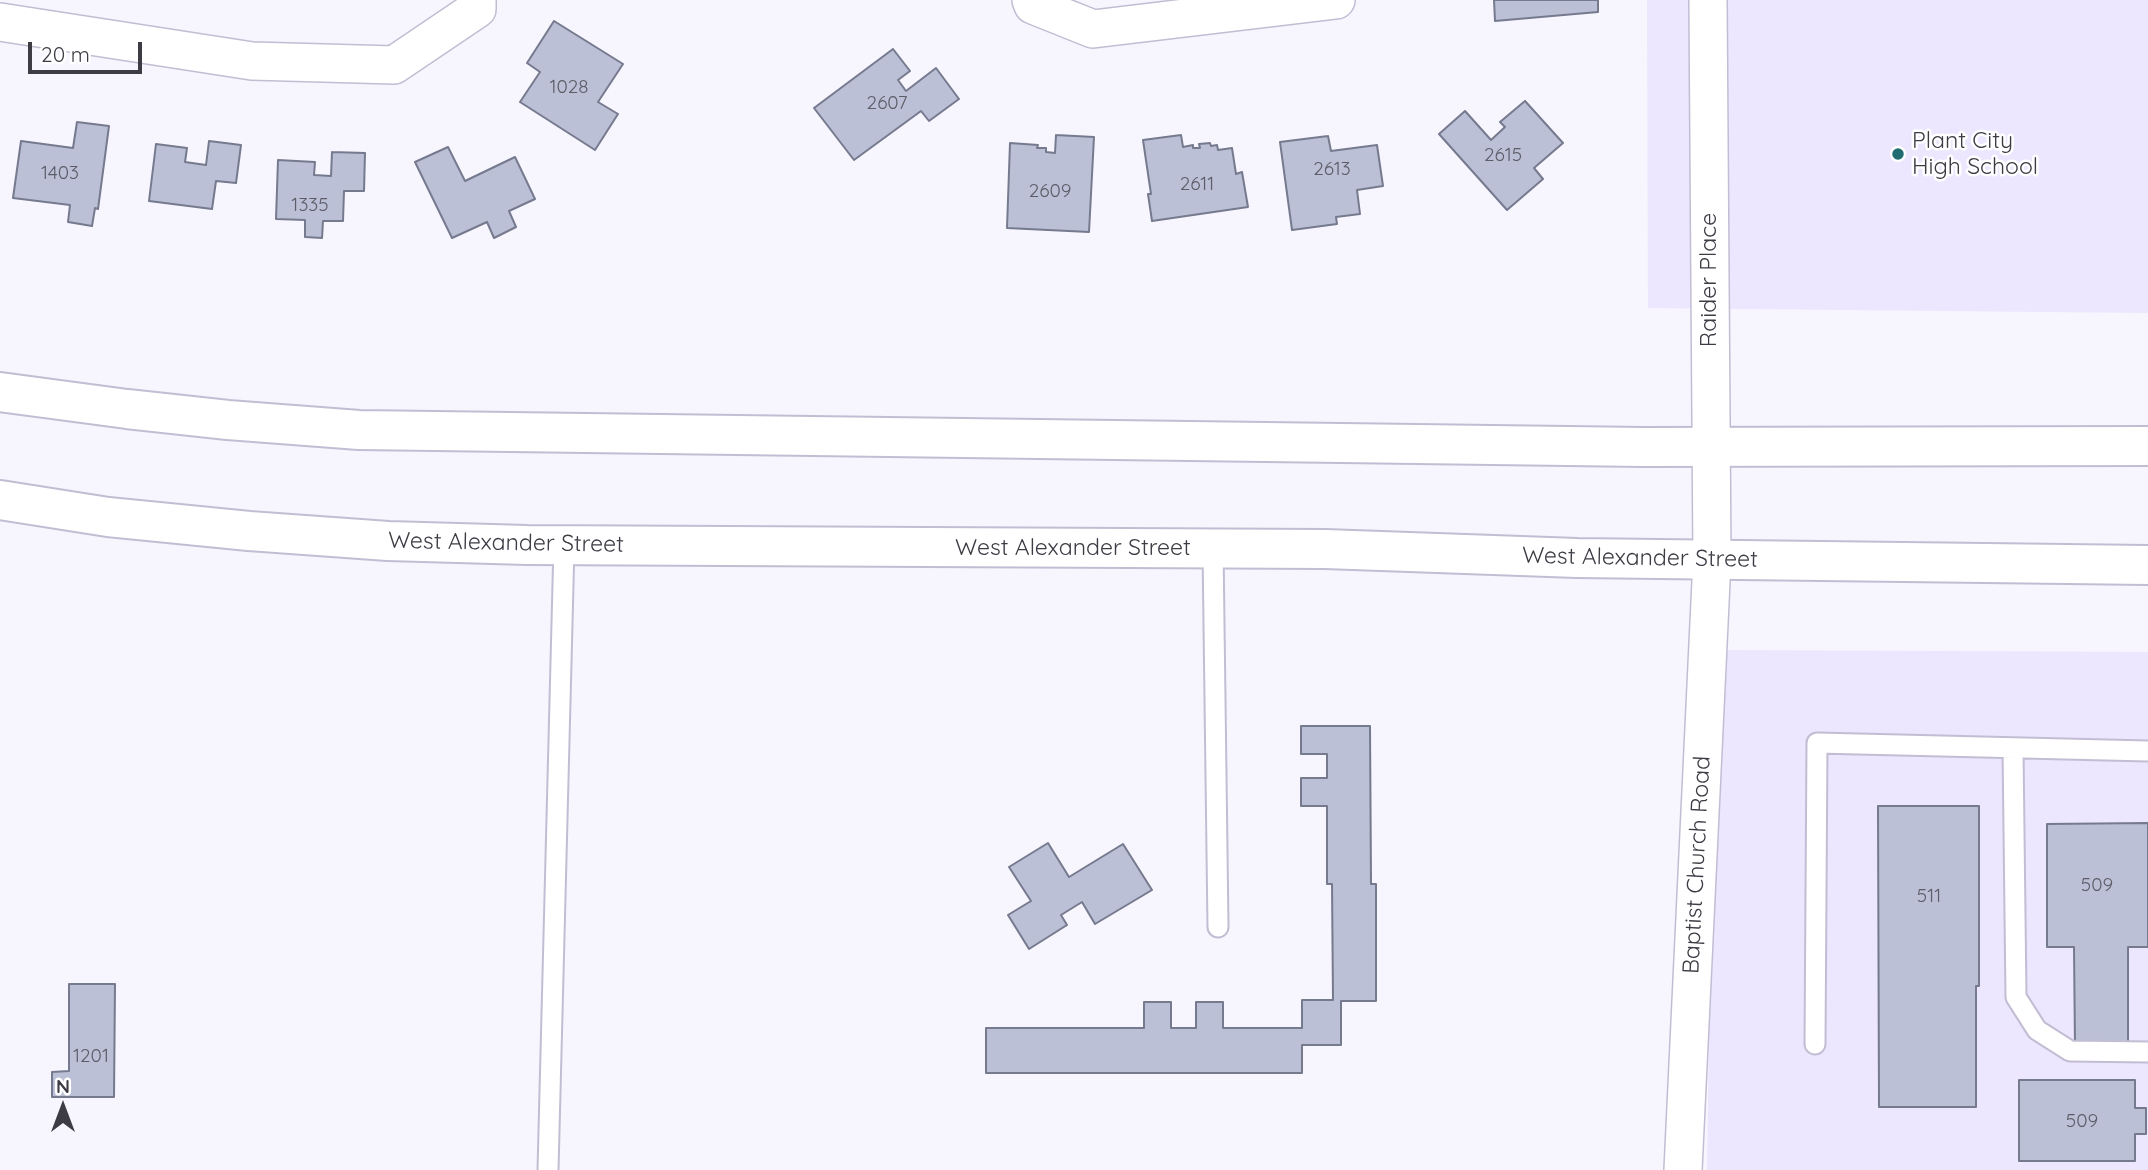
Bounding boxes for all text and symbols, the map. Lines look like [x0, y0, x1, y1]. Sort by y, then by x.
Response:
scale bar [32, 28, 145, 72]
text: 20 m [41, 41, 90, 67]
house number: 1028 [549, 76, 589, 98]
house number: 2607 [867, 92, 907, 114]
place label: Plant City High School [1912, 127, 2038, 181]
house number: 2615 [1484, 144, 1522, 166]
marker: Plant City High School [1890, 146, 1906, 162]
house number: 2613 [1313, 158, 1351, 180]
house number: 1403 [41, 162, 79, 184]
house number: 2611 [1180, 173, 1214, 195]
house number: 2609 [1029, 180, 1071, 202]
house number: 1335 [291, 194, 329, 216]
street label: Raider Place [1695, 213, 1723, 347]
street label: West Alexander Street [388, 527, 624, 559]
street label: West Alexander Street [955, 534, 1191, 562]
street label: West Alexander Street [1522, 542, 1758, 574]
street label: Baptist Church Road [1678, 755, 1716, 975]
house number: 509 [2081, 874, 2113, 896]
house number: 511 [1917, 885, 1941, 907]
house number: 1201 [73, 1045, 109, 1067]
north arrow [28, 1072, 98, 1142]
text: N [56, 1074, 70, 1098]
house number: 509 [2066, 1110, 2098, 1132]

